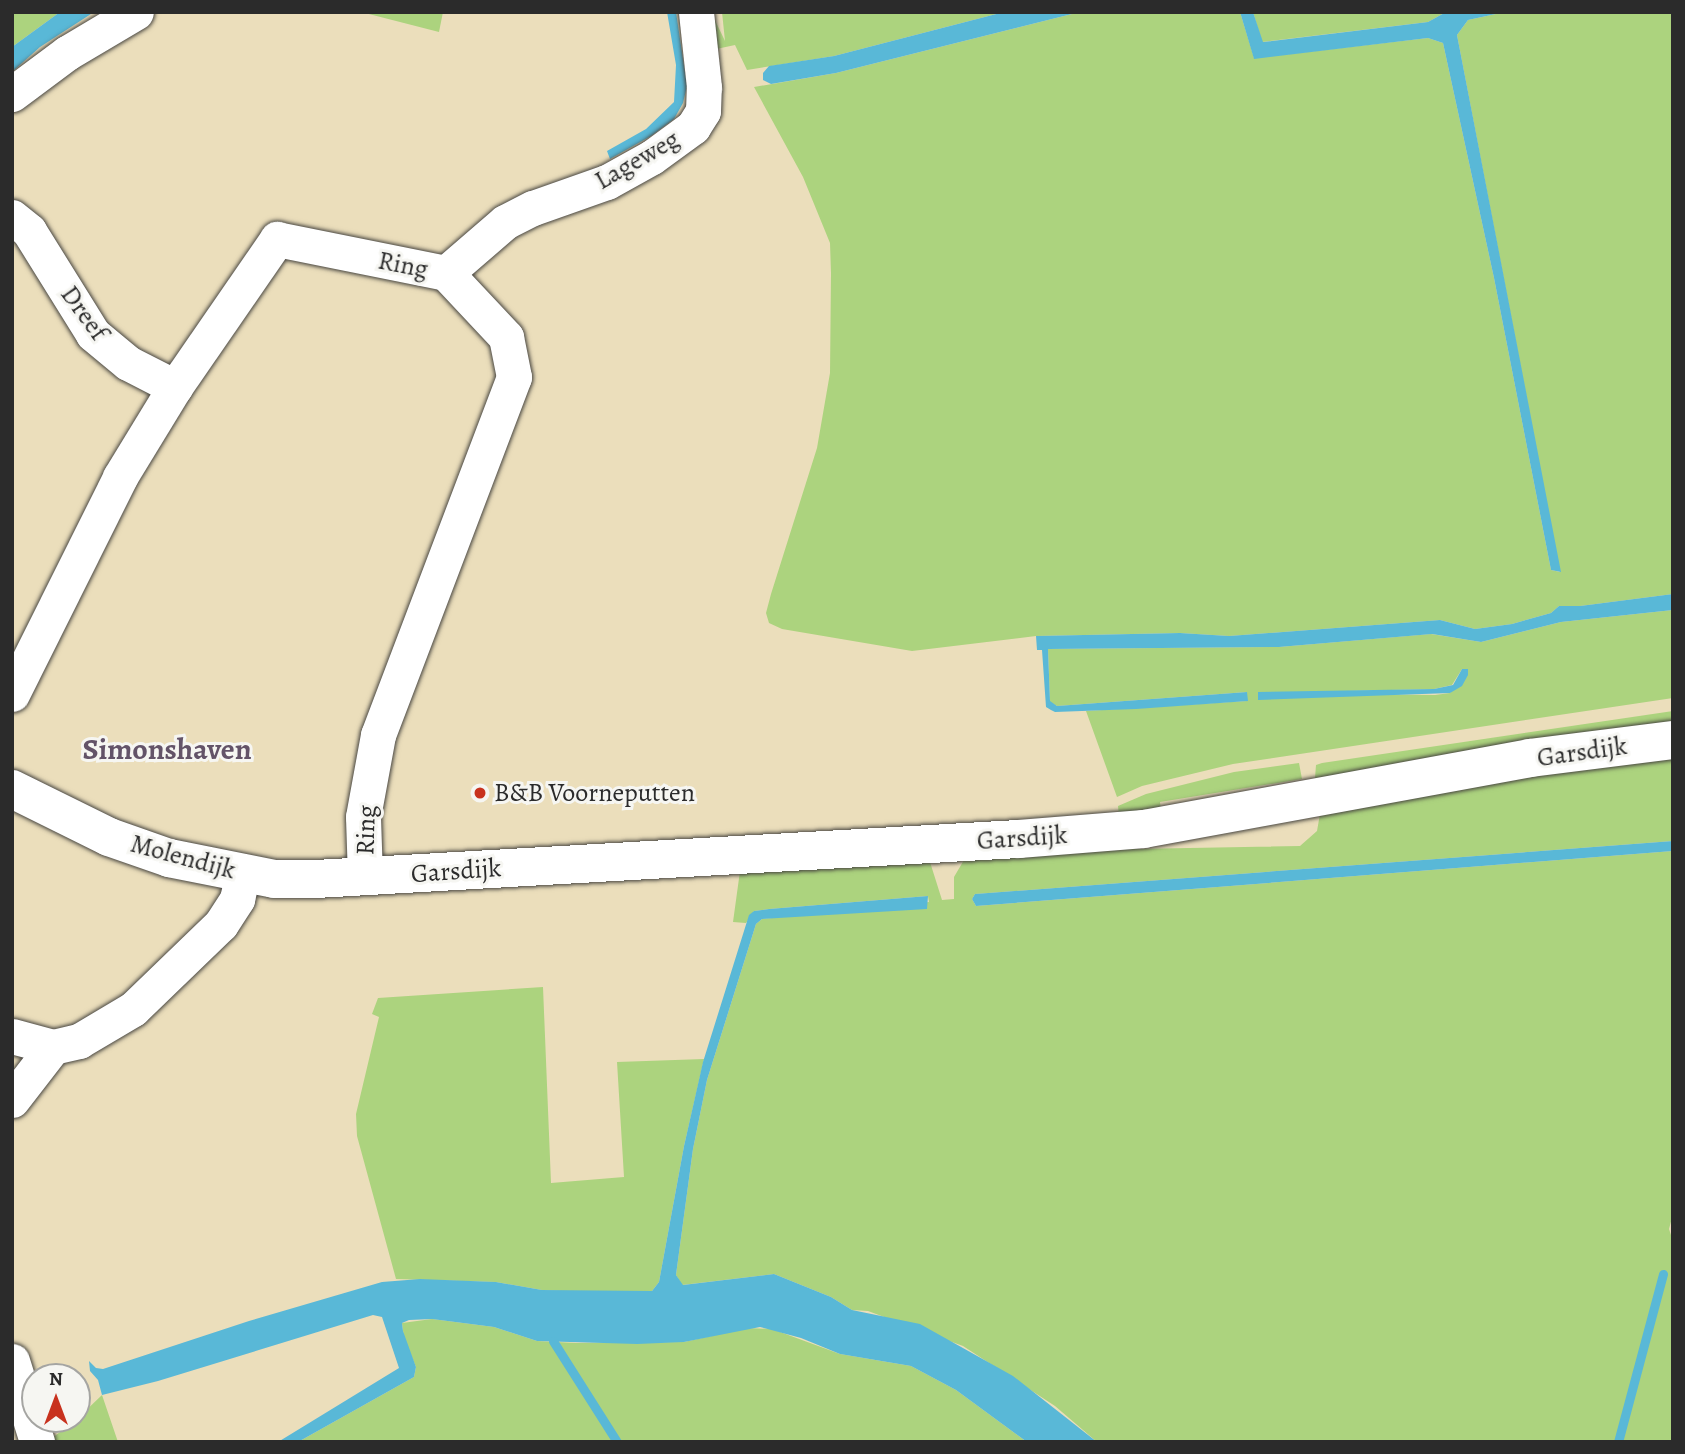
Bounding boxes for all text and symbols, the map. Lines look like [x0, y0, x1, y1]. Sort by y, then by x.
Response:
street label: Lageweg [589, 123, 685, 197]
street label: Ring [375, 245, 431, 285]
street label: Dreef [54, 280, 114, 346]
street label: Garsdijk [1535, 730, 1629, 774]
district label: Simonshaven [83, 731, 251, 767]
place label: B&B Voorneputten [494, 777, 695, 809]
marker: B&B Voorneputten [472, 785, 488, 801]
street label: Ring [350, 804, 382, 856]
street label: Garsdijk [976, 819, 1068, 857]
street label: Molendijk [127, 828, 239, 886]
street label: Garsdijk [410, 852, 502, 890]
north arrow [21, 1363, 91, 1433]
text: N [49, 1366, 63, 1392]

